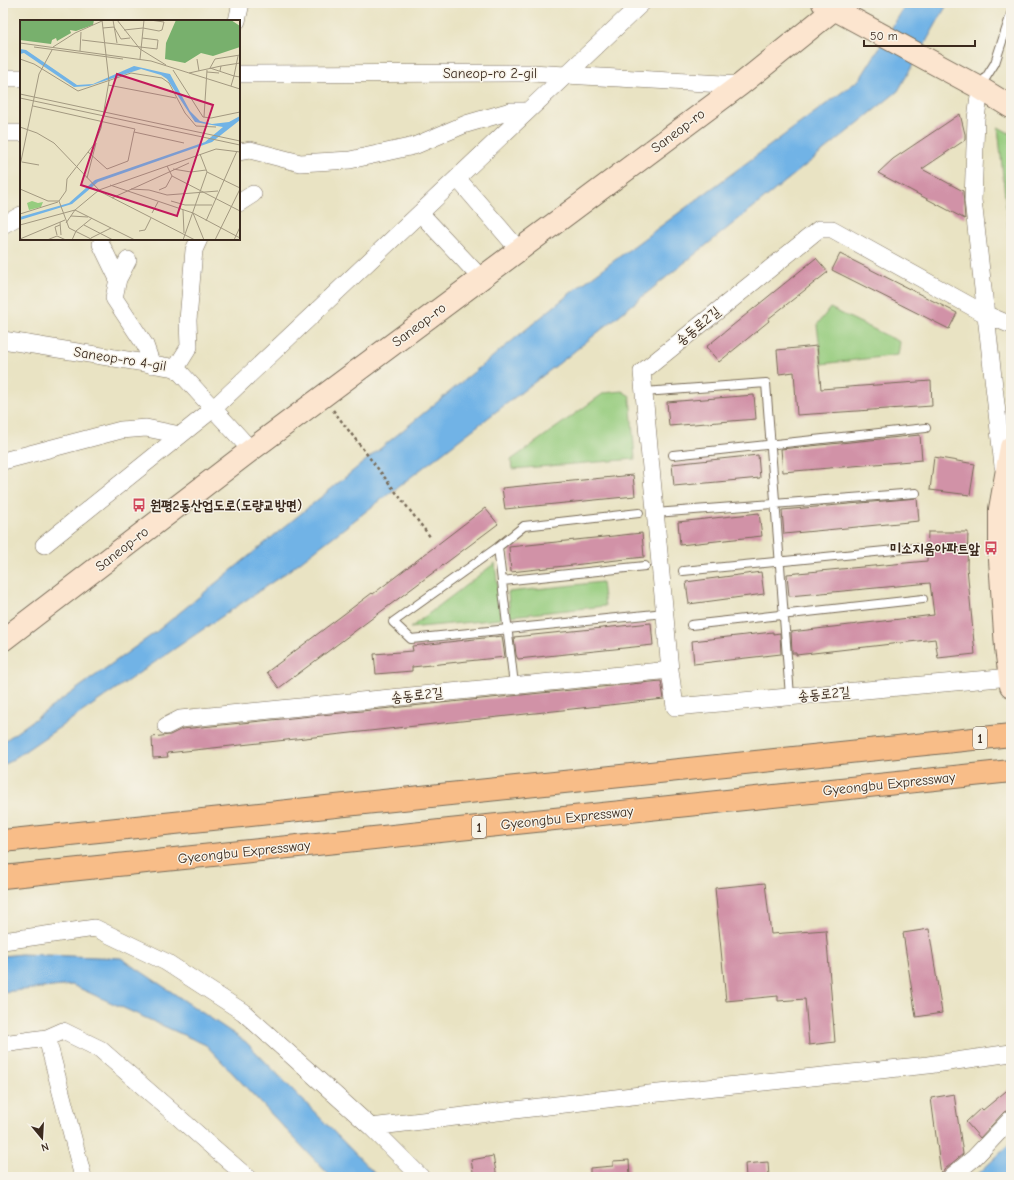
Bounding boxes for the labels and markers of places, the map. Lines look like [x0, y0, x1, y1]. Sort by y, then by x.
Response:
bus stop icon: 원평2동산업도로(도량교방면) [131, 497, 147, 513]
place label: 원평2동산업도로(도량교방면) [150, 497, 302, 514]
place label: 미소지움아파트앞 [890, 540, 981, 557]
bus stop icon: 미소지움아파트앞 [983, 540, 999, 556]

